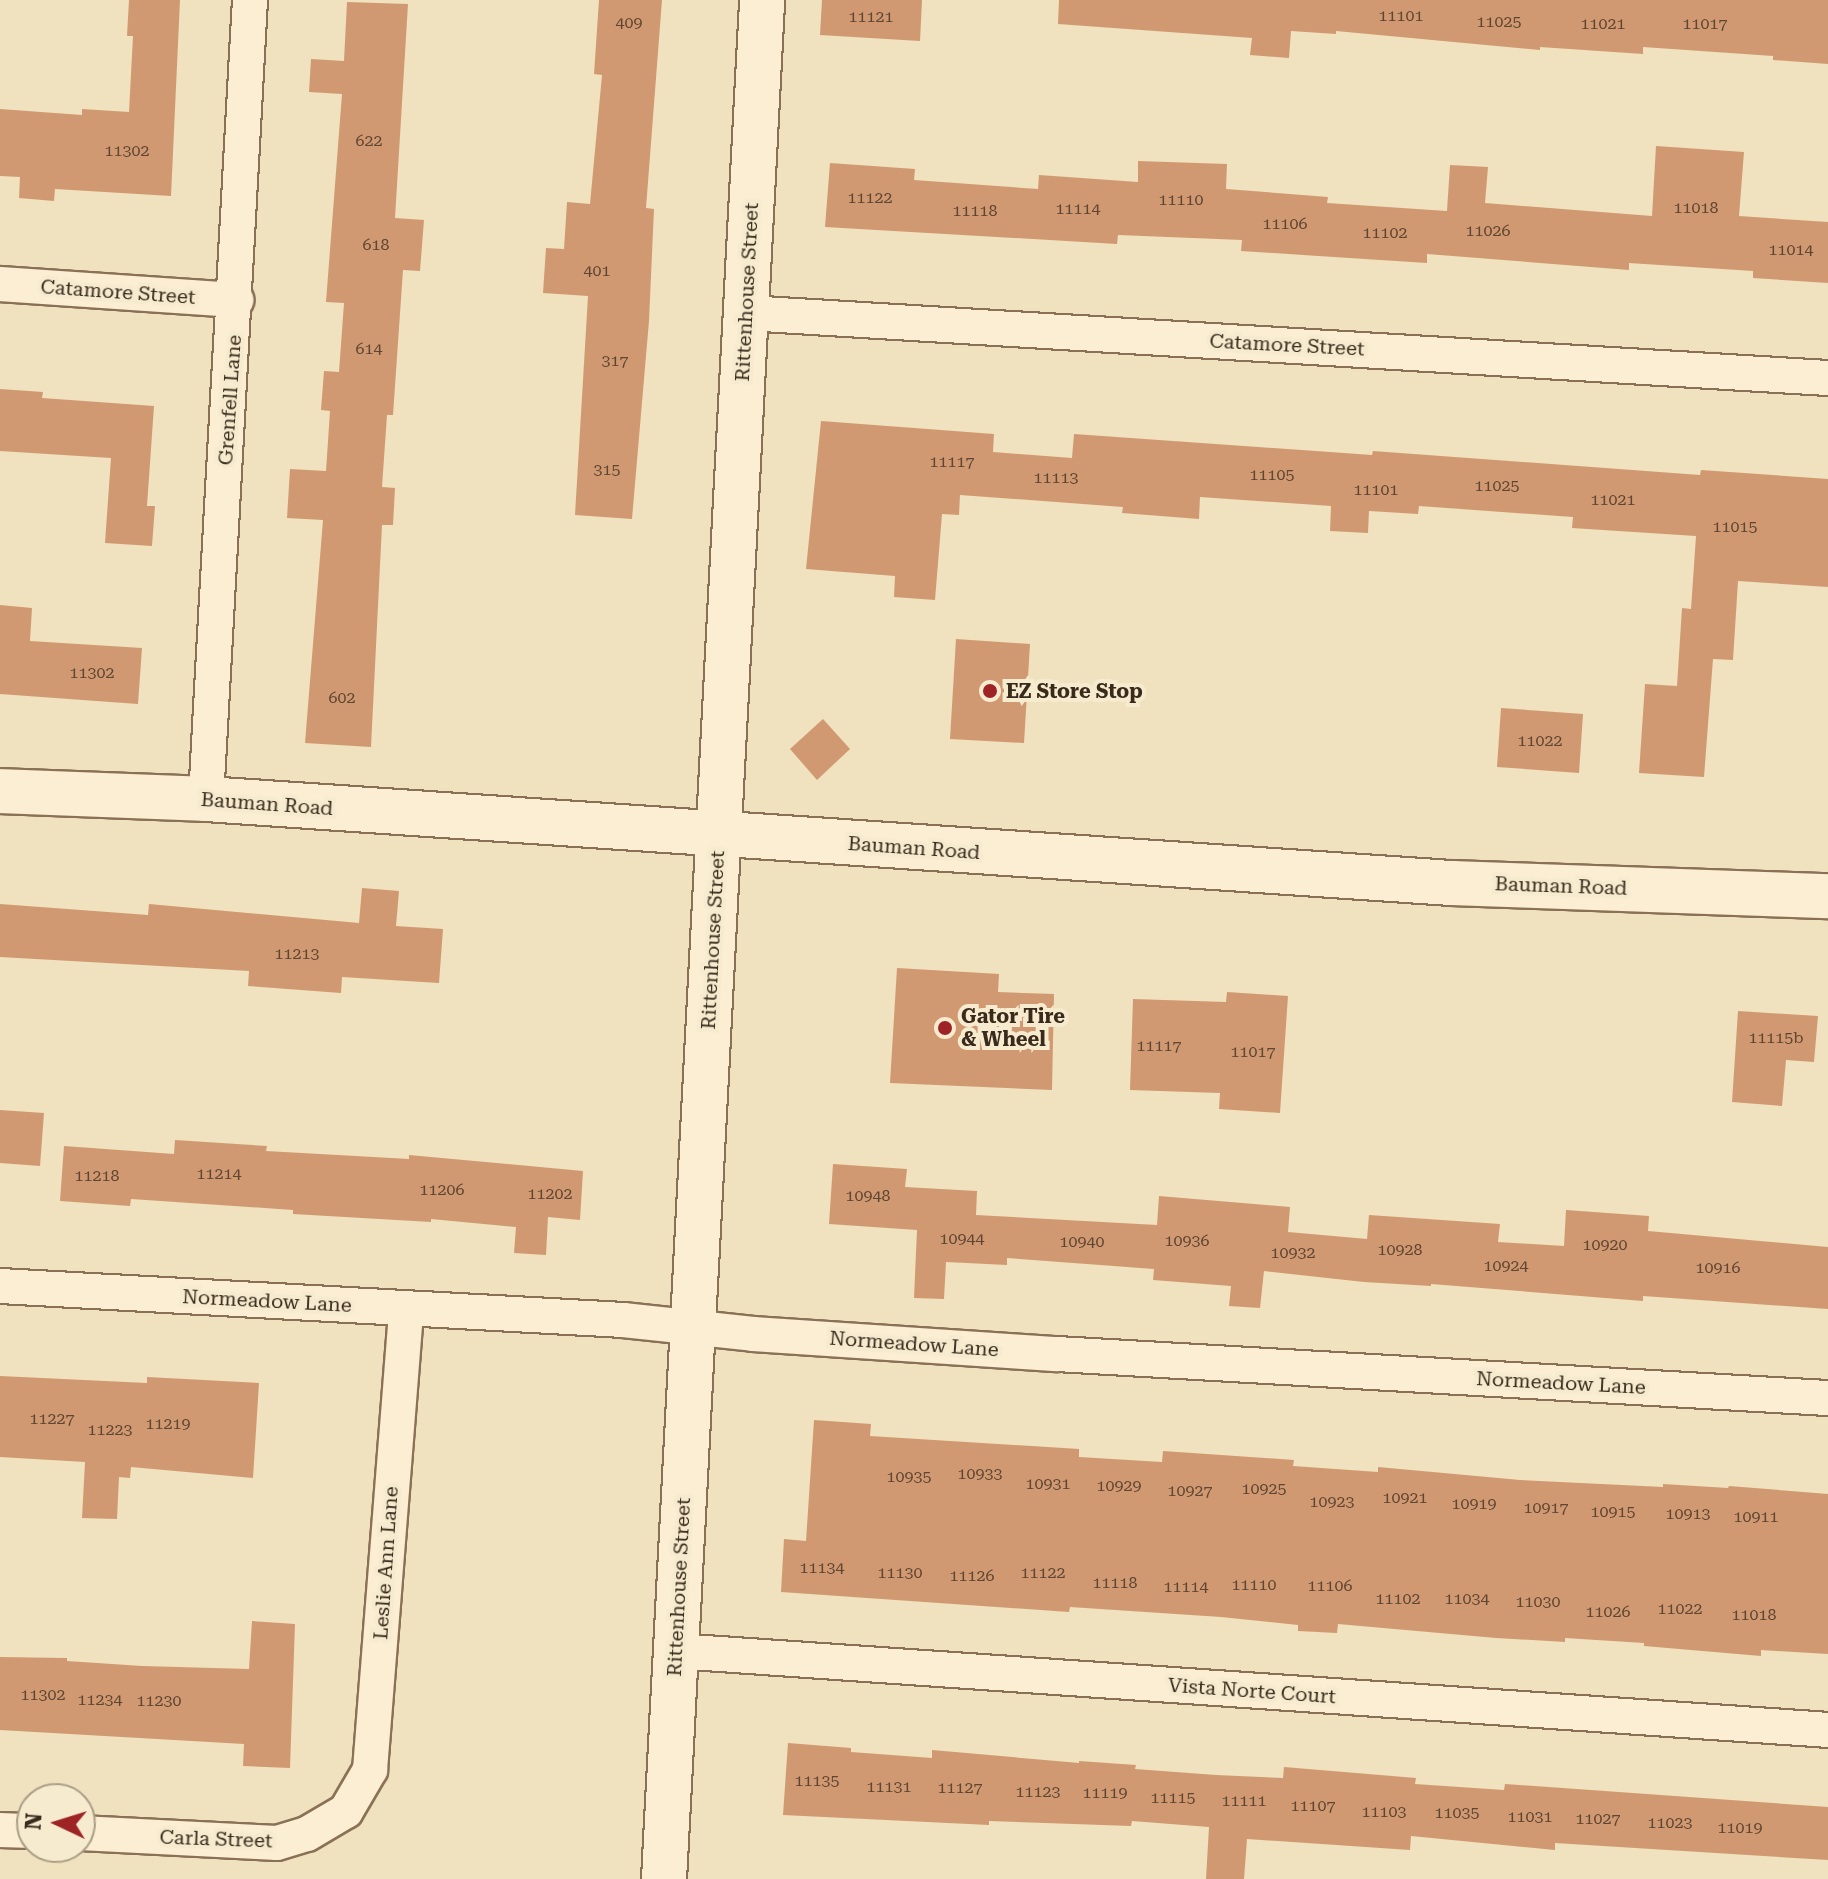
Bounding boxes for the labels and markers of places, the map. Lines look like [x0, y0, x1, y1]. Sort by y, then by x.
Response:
place label: EZ Store Stop [1006, 679, 1143, 703]
marker: EZ Store Stop [981, 682, 999, 700]
place label: Gator Tire & Wheel [961, 1004, 1065, 1051]
marker: Gator Tire & Wheel [936, 1019, 954, 1037]

